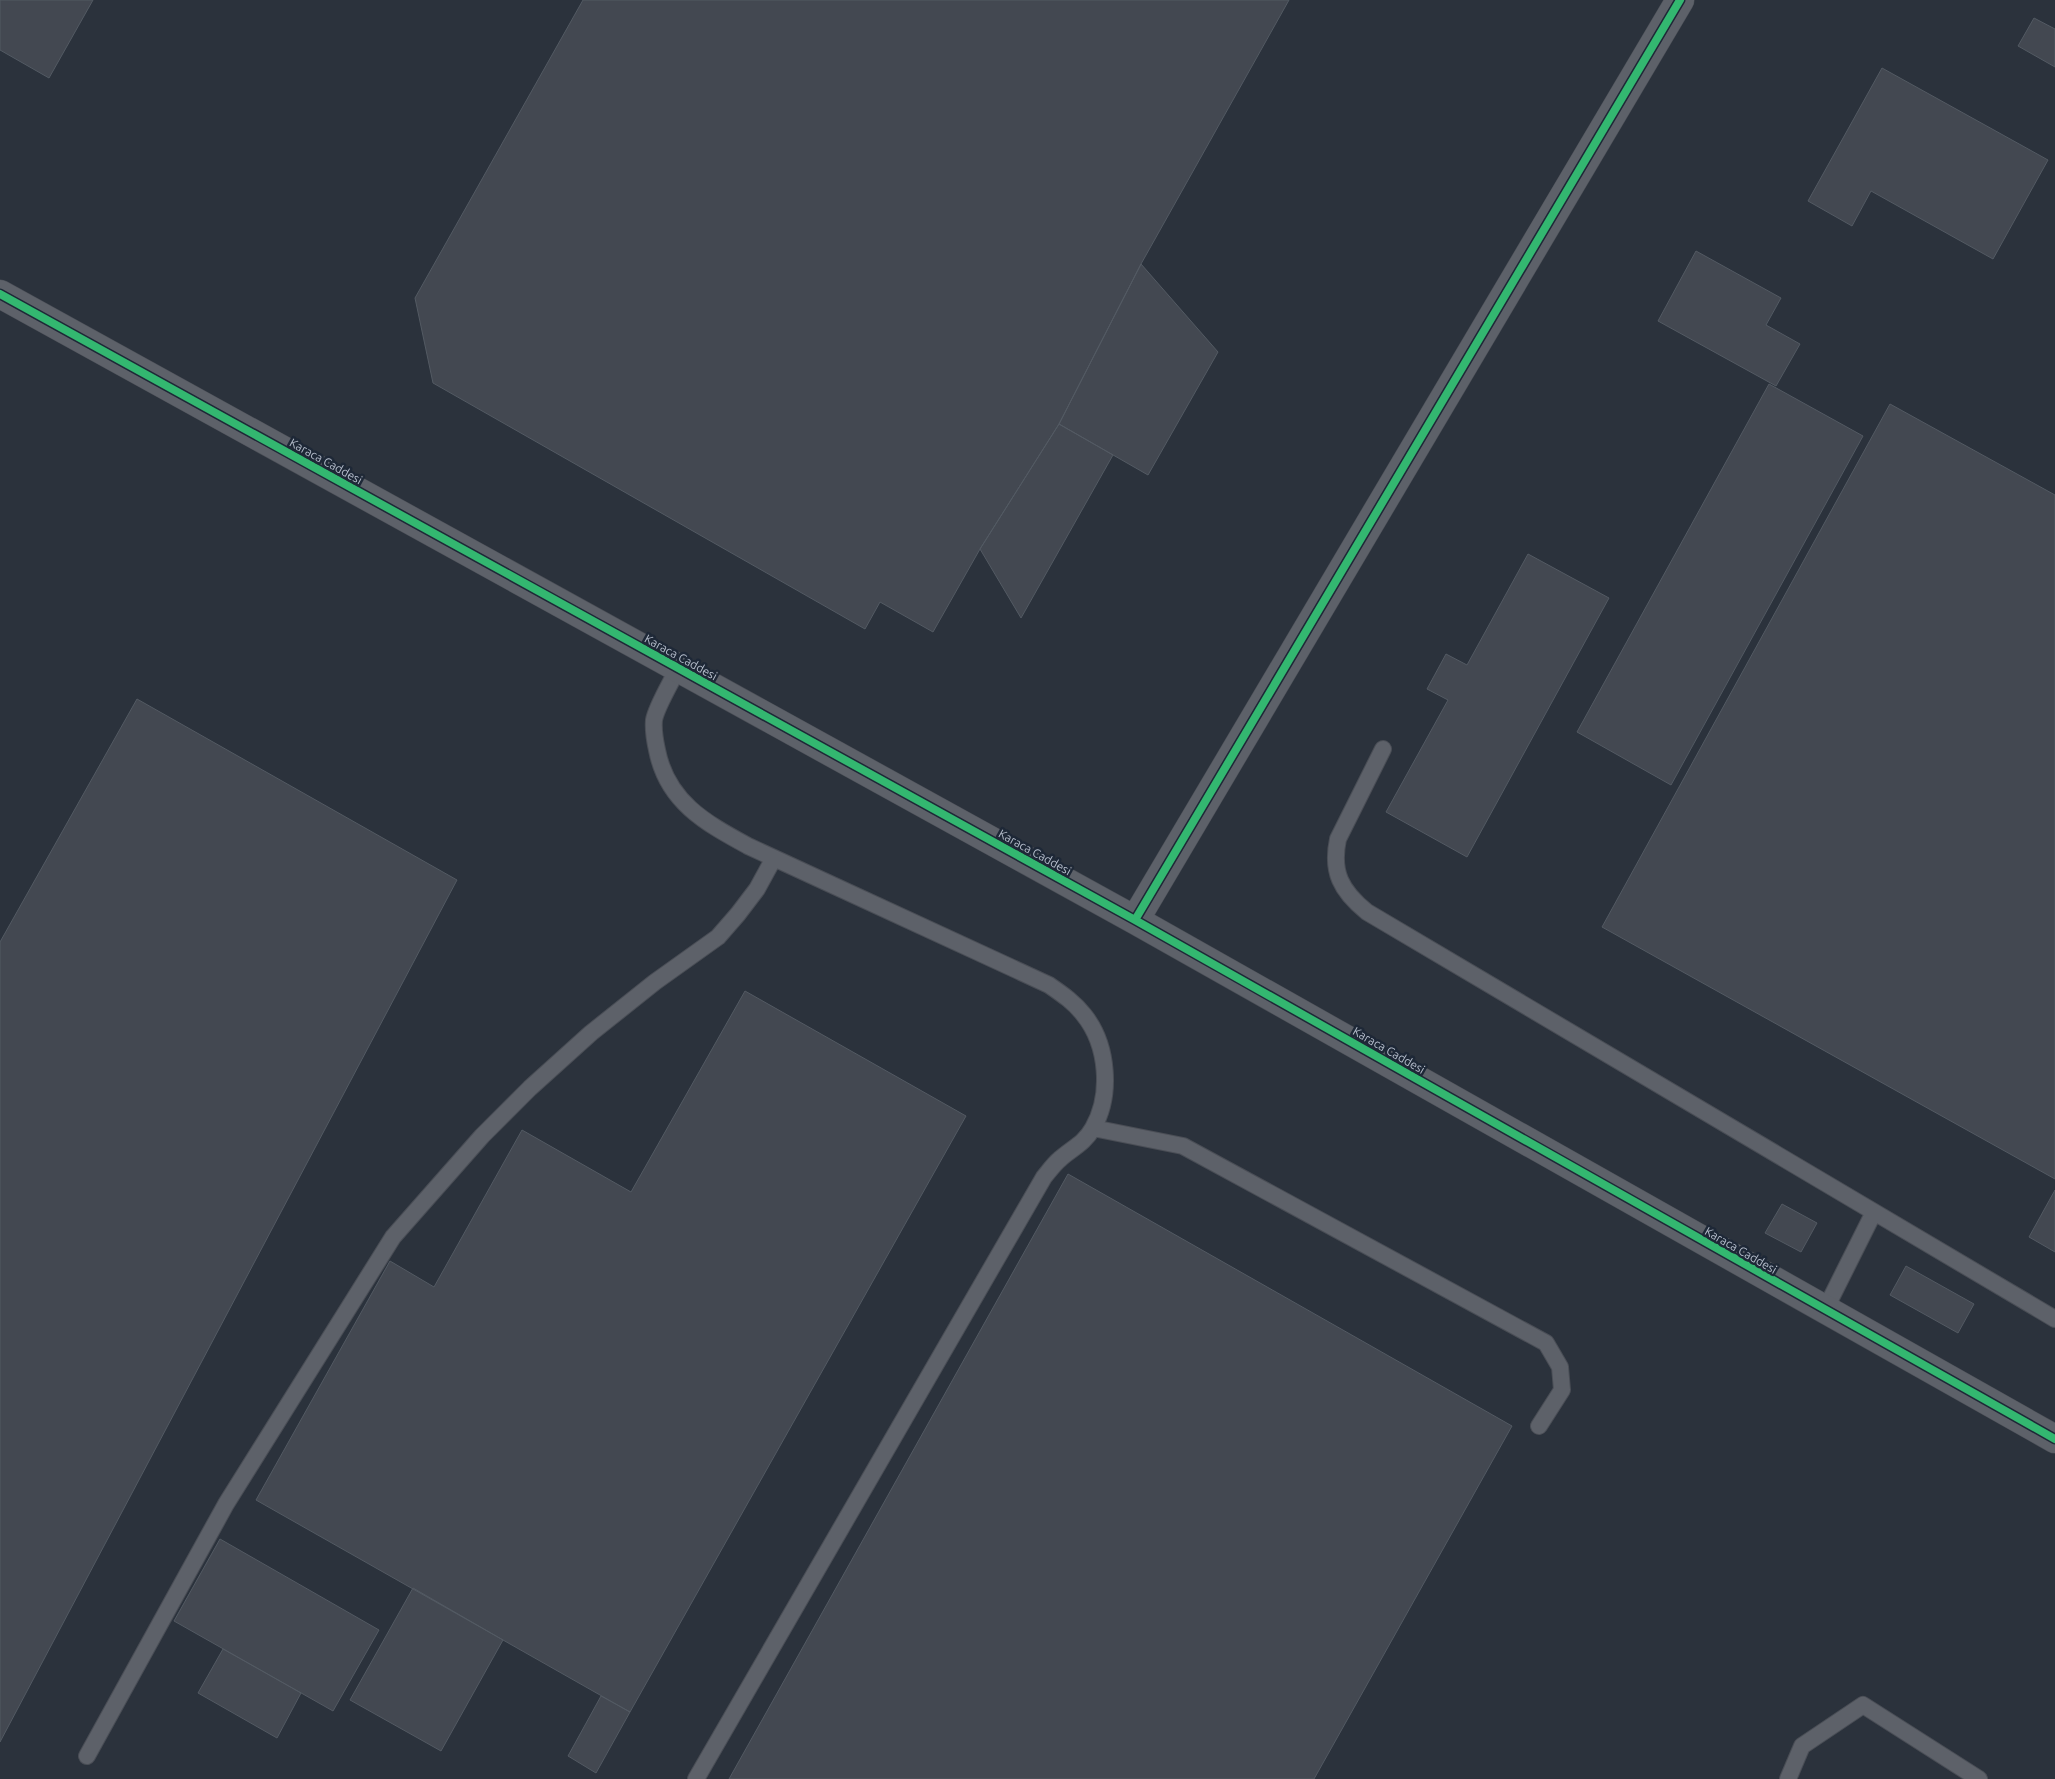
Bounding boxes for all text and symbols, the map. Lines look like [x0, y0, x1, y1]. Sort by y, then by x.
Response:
street label: Karaca Caddesi [287, 436, 365, 486]
street label: Karaca Caddesi [642, 632, 720, 682]
street label: Karaca Caddesi [996, 827, 1074, 877]
street label: Karaca Caddesi [1351, 1024, 1427, 1076]
street label: Karaca Caddesi [1703, 1224, 1779, 1276]

